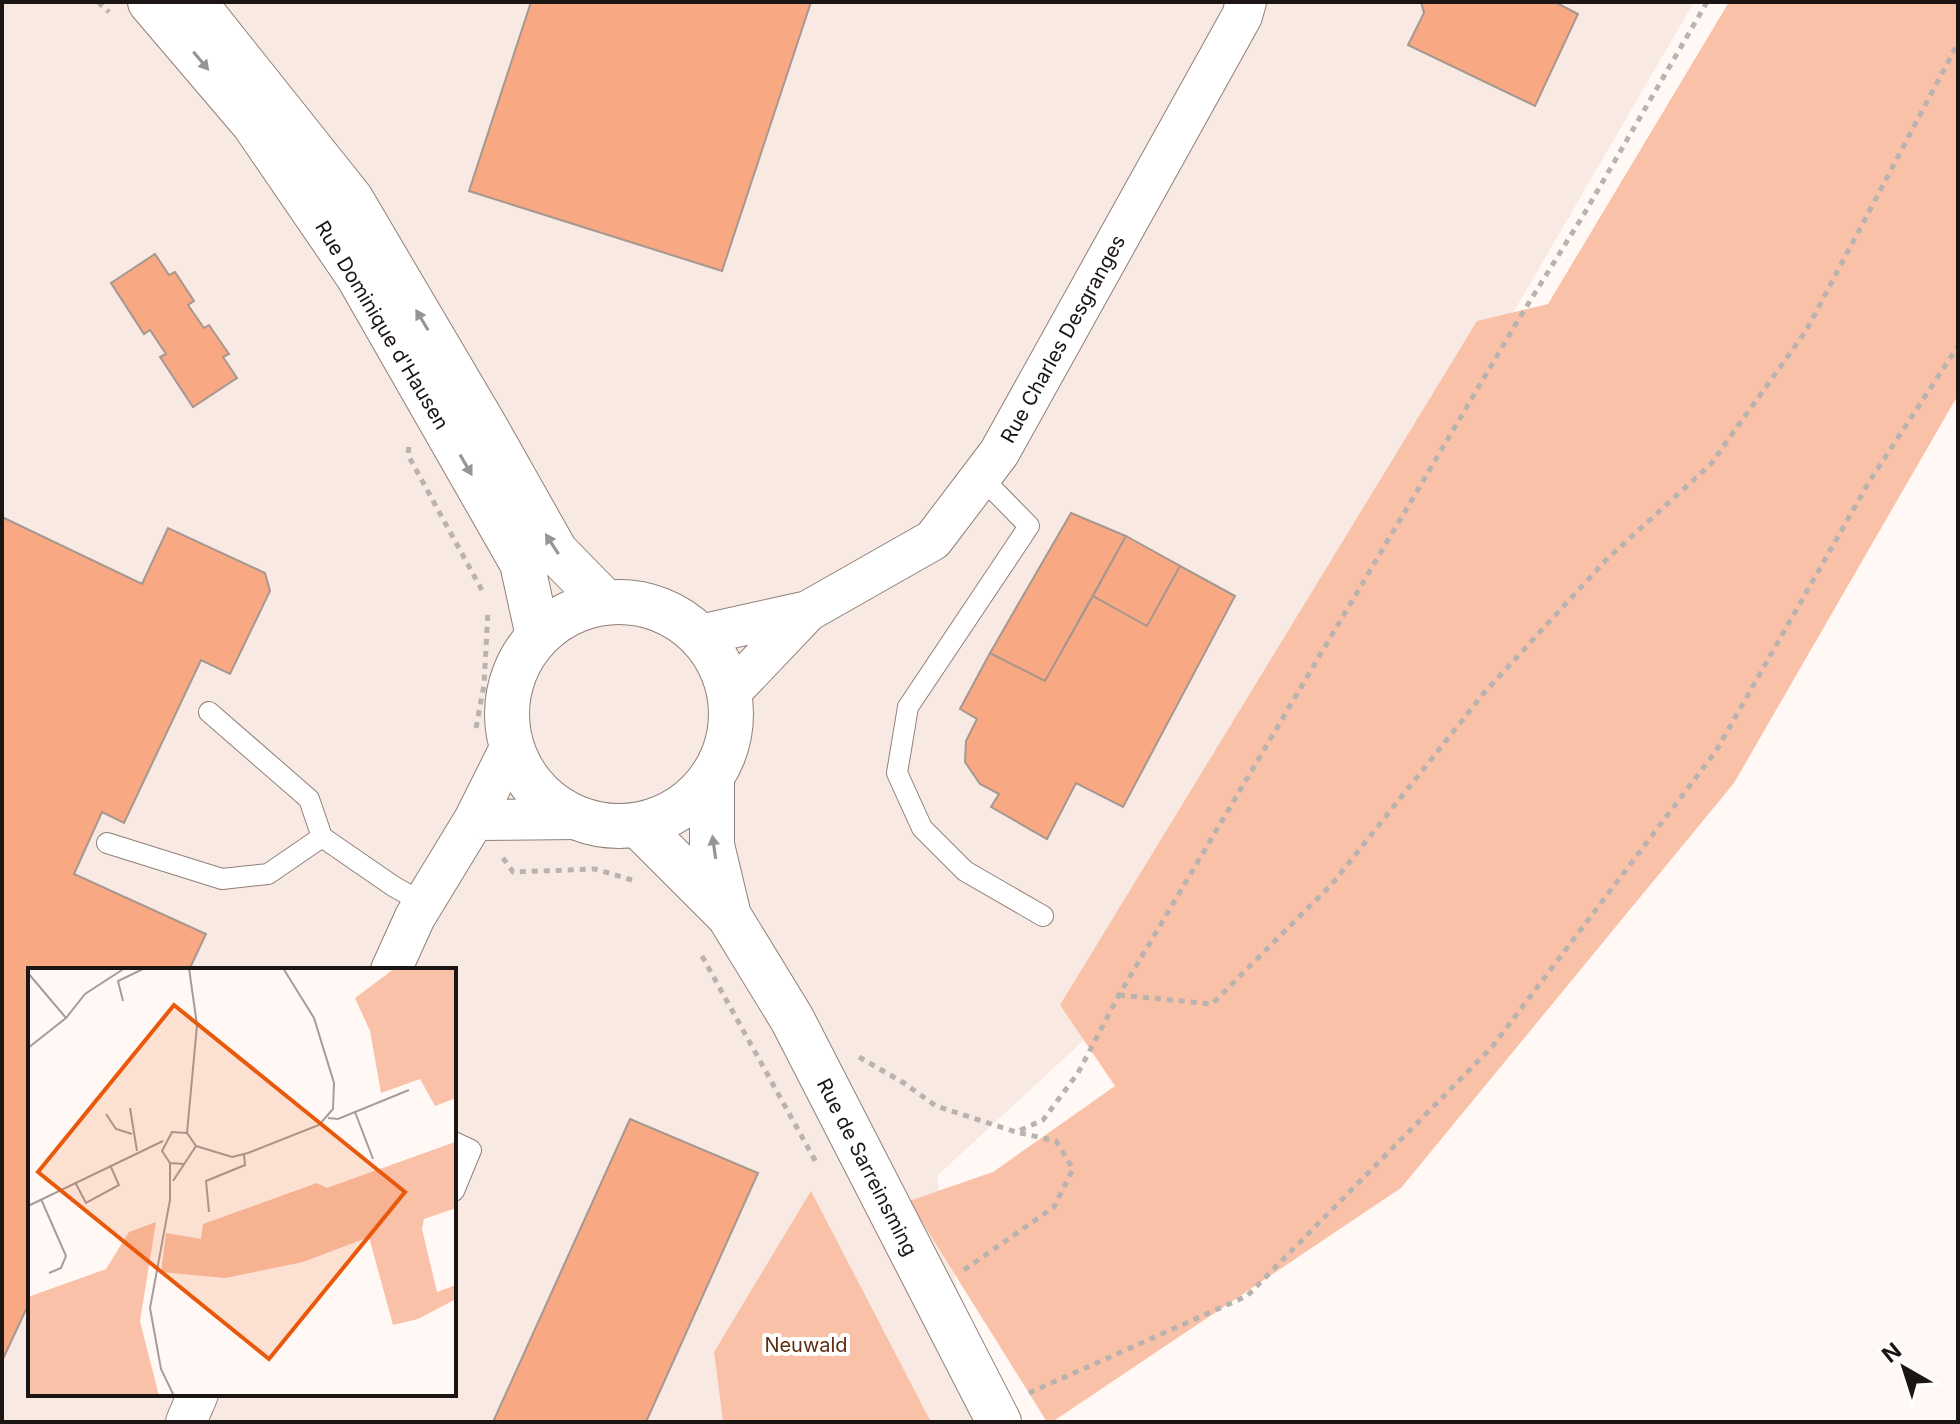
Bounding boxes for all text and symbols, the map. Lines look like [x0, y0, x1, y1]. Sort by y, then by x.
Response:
one-way arrow [192, 51, 209, 71]
street label: Rue Dominique d'Hausen [310, 216, 454, 434]
street label: Rue Charles Desgranges [996, 231, 1130, 447]
one-way arrow [415, 309, 429, 331]
one-way arrow [459, 454, 473, 476]
one-way arrow [545, 534, 560, 555]
one-way arrow [707, 834, 720, 859]
inset map [28, 968, 456, 1396]
street label: Rue de Sarreinsming [812, 1074, 922, 1260]
north arrow [1864, 1328, 1944, 1408]
park label: Neuwald [764, 1333, 848, 1357]
text: N [1877, 1337, 1906, 1368]

